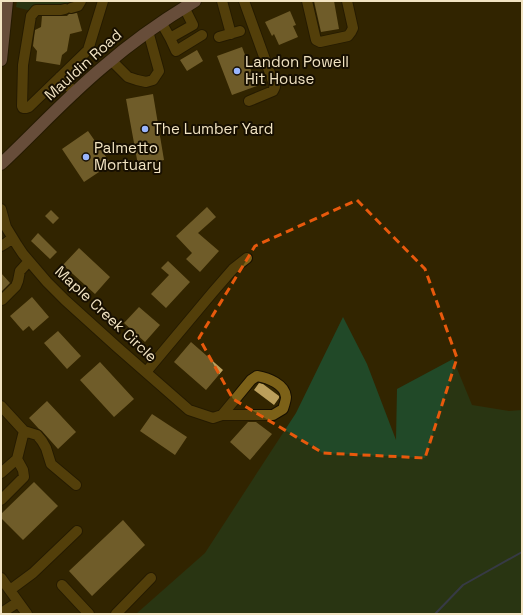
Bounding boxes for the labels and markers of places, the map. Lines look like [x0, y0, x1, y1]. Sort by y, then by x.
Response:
place label: Landon Powell Hit House [245, 52, 349, 88]
marker: Landon Powell Hit House [232, 66, 242, 76]
place label: The Lumber Yard [153, 119, 273, 138]
marker: The Lumber Yard [140, 124, 150, 134]
place label: Palmetto Mortuary [94, 138, 161, 174]
marker: Palmetto Mortuary [81, 152, 91, 162]

